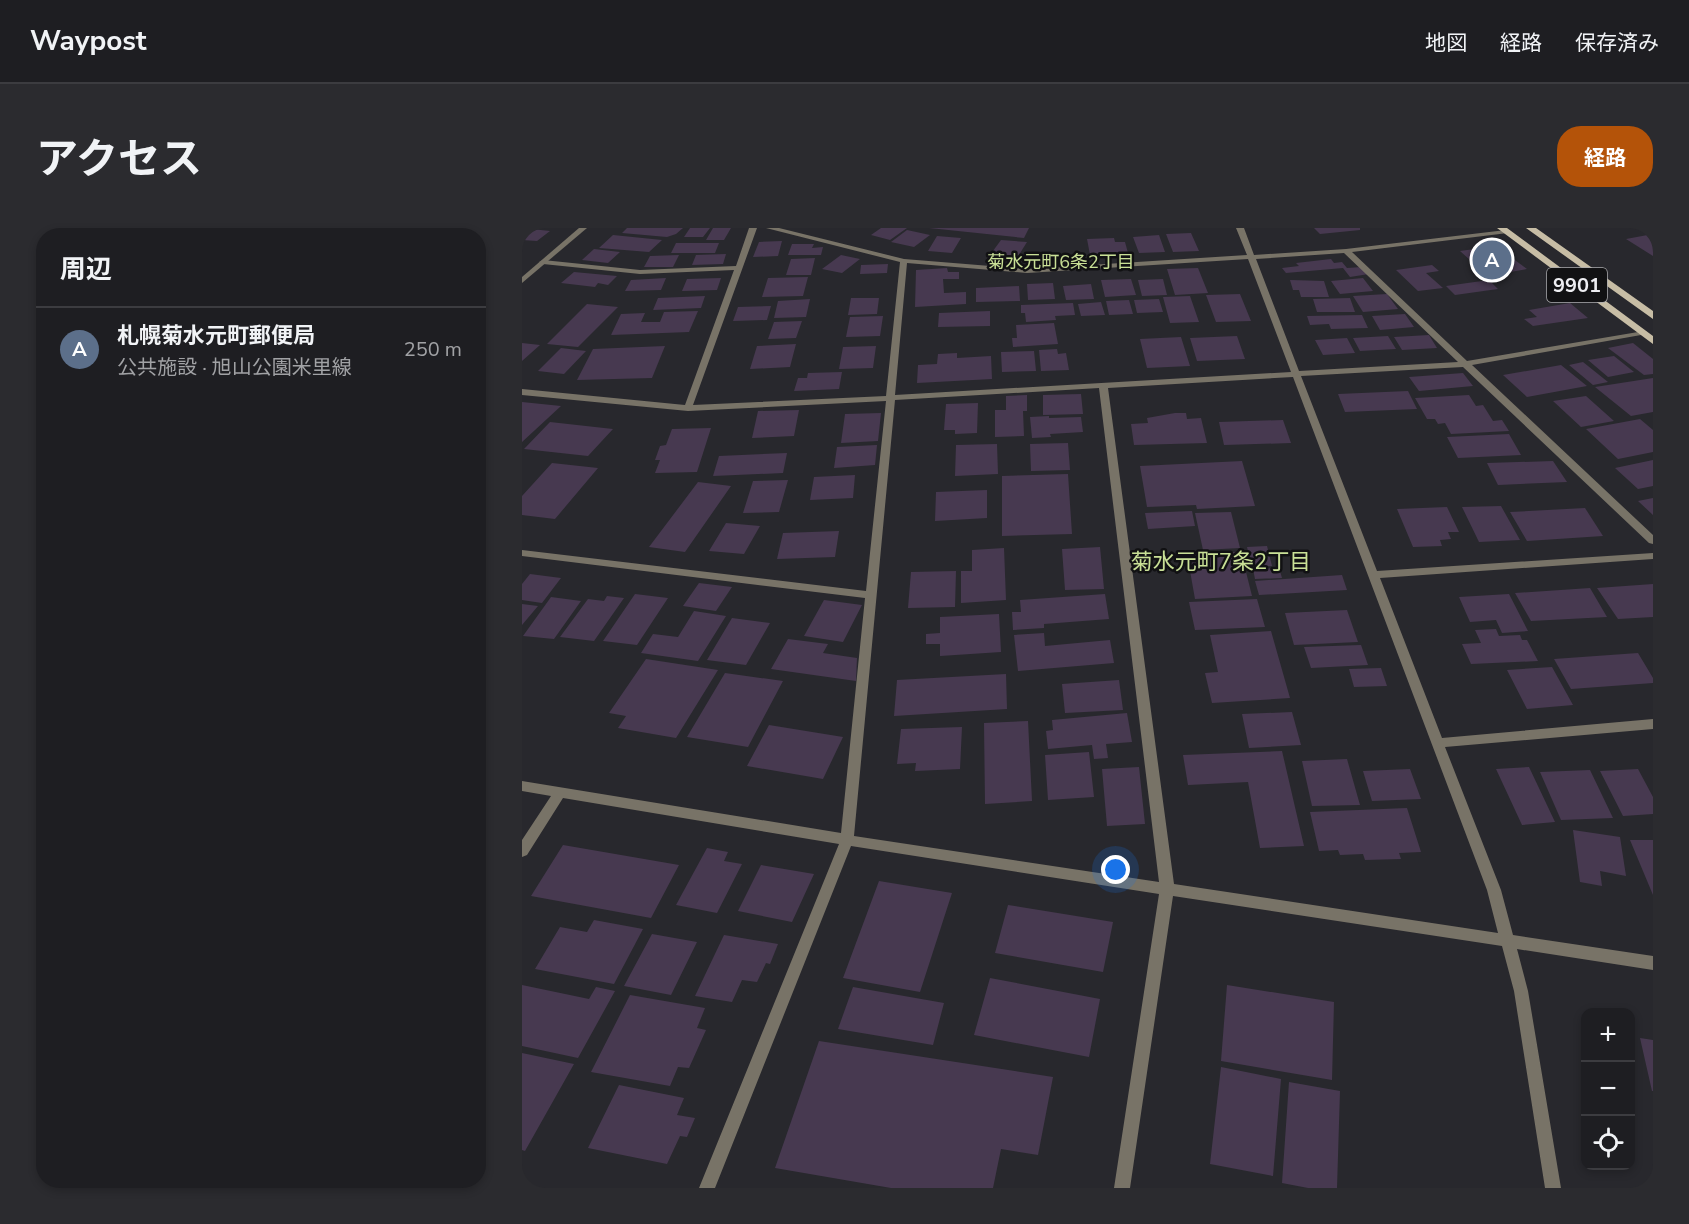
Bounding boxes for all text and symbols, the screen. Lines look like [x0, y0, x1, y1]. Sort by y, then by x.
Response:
text: Waypost [30, 22, 147, 60]
text: 地図 [1425, 29, 1467, 57]
text: 経路 [1500, 29, 1542, 57]
text: 保存済み [1575, 29, 1659, 57]
button: 経路 [1557, 126, 1653, 187]
text: アクセス [36, 131, 202, 188]
pin: A [1472, 237, 1512, 282]
district label: 菊水元町6条2丁目 [987, 250, 1135, 274]
text: 周辺 [60, 252, 112, 287]
road number: 9901 [1547, 268, 1607, 302]
text: 札幌菊水元町郵便局 [117, 321, 315, 351]
text: A [72, 336, 87, 363]
text: 250 m [404, 336, 462, 363]
text: 公共施設 · 旭山公園米里線 [117, 354, 352, 381]
district label: 菊水元町7条2丁目 [1131, 547, 1311, 577]
your location [1101, 855, 1130, 884]
map controls [1581, 1008, 1635, 1170]
button: + [1581, 1008, 1635, 1062]
button: − [1581, 1062, 1635, 1116]
button: locate [1581, 1116, 1635, 1170]

